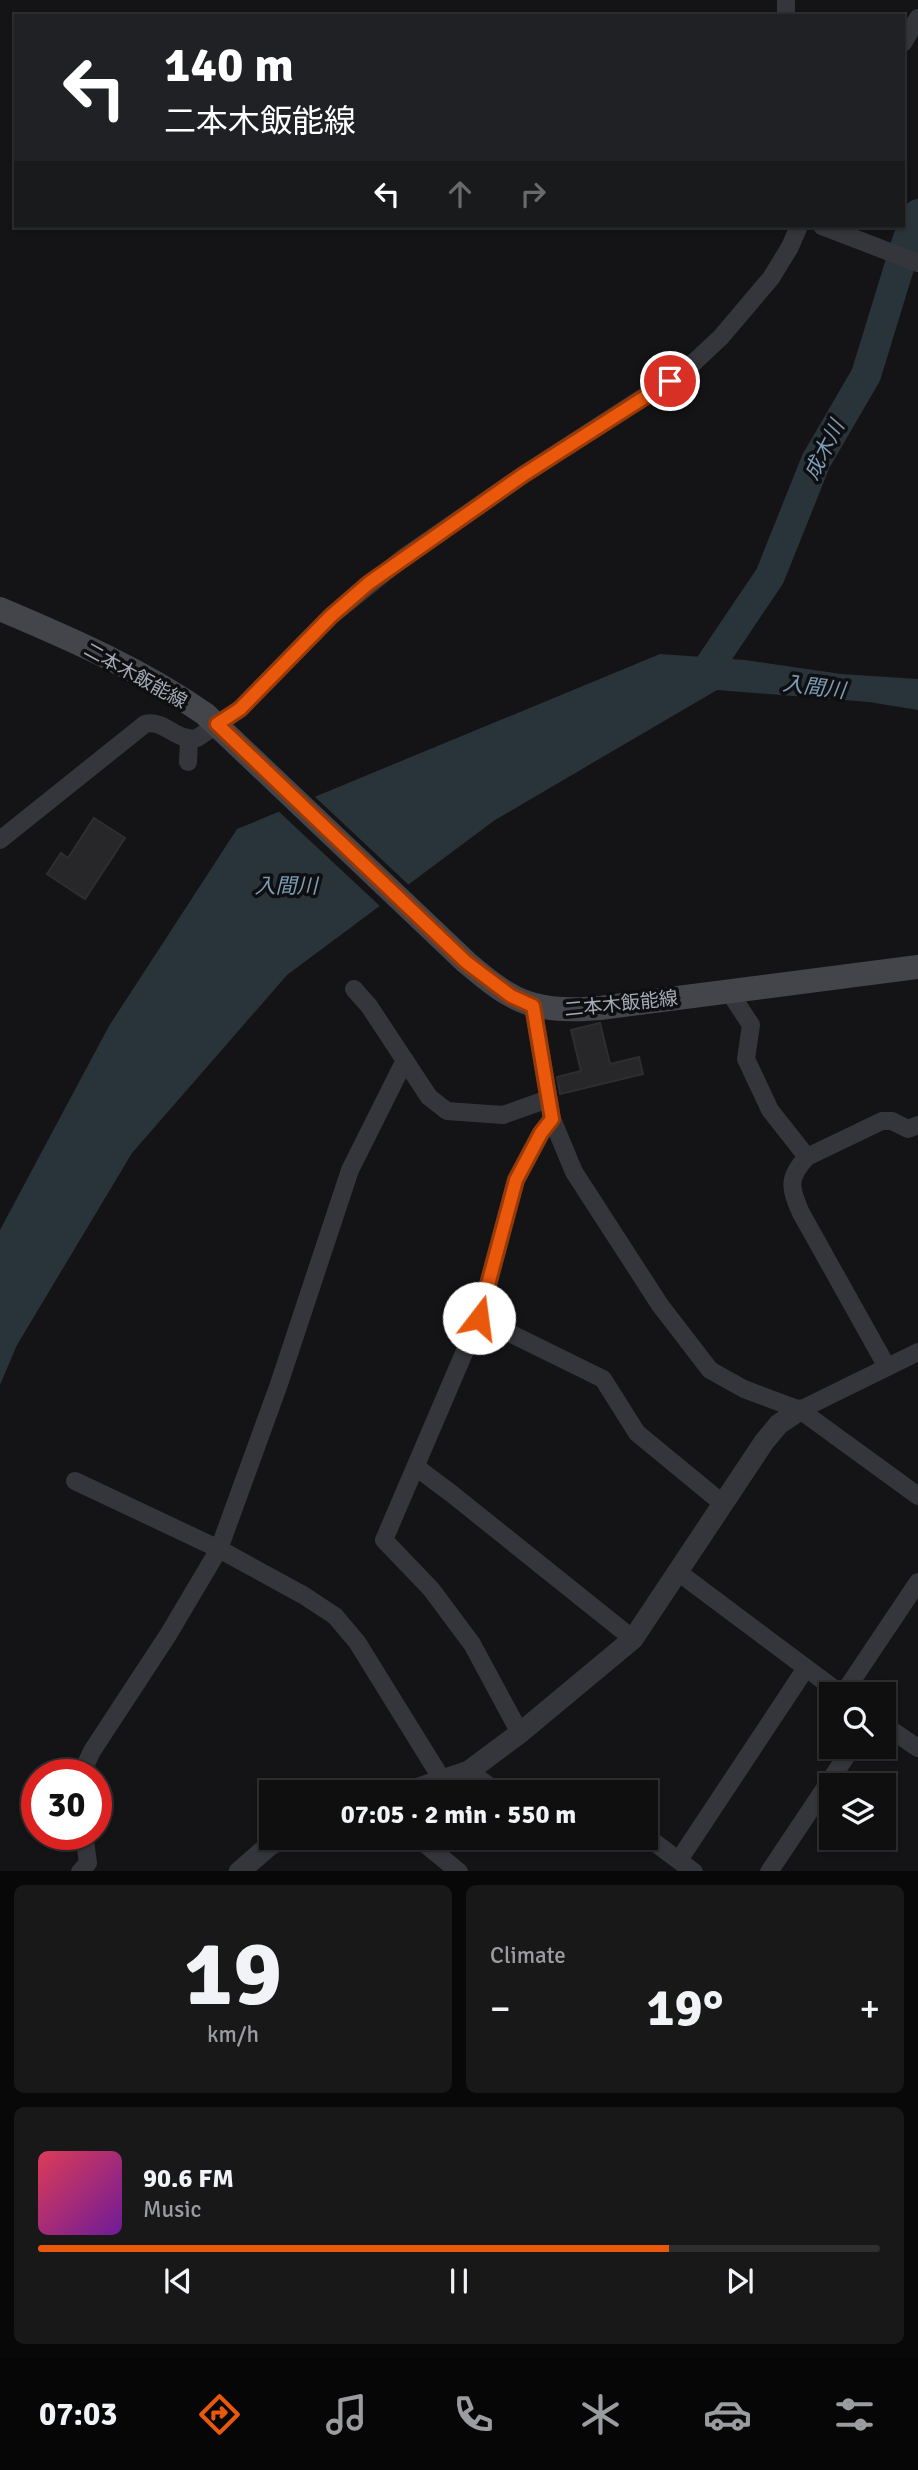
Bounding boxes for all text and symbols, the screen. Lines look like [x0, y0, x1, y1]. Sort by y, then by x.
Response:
text: 140 m [164, 35, 294, 95]
icon: left [49, 42, 140, 133]
text: 二本木飯能線 [164, 102, 356, 141]
icon: left [368, 175, 406, 213]
icon: ahead [441, 175, 479, 213]
icon: right [514, 175, 552, 213]
pin [640, 351, 700, 411]
icon: arrive [651, 362, 689, 400]
water label: 成木川 [798, 414, 851, 484]
street label: 二本木飯能線 [80, 638, 191, 714]
water label: 入間川 [781, 670, 849, 704]
water label: 入間川 [255, 873, 319, 899]
street label: 二本木飯能線 [563, 986, 679, 1022]
position arrow [442, 1281, 516, 1355]
map controls [819, 1682, 896, 1850]
button: search [819, 1682, 896, 1759]
speed limit sign: 30 [21, 1759, 112, 1850]
button: layers [819, 1773, 896, 1850]
text: 07:05 · 2 min · 550 m [341, 1799, 576, 1831]
text: 19 [184, 1918, 282, 2031]
text: Climate [490, 1941, 566, 1970]
text: 19° [647, 1976, 723, 2040]
text: − [490, 1985, 511, 2032]
text: + [859, 1985, 880, 2032]
text: km/h [207, 2020, 259, 2049]
text: 90.6 FM [143, 2163, 234, 2195]
text: Music [143, 2195, 201, 2224]
icon: previous [159, 2262, 197, 2300]
icon: pause [440, 2262, 478, 2300]
icon: next [721, 2262, 759, 2300]
icon: directions [195, 2390, 244, 2439]
icon: music [322, 2390, 371, 2439]
icon: phone [449, 2390, 498, 2439]
icon: climate [576, 2390, 625, 2439]
icon: car [703, 2390, 752, 2439]
icon: filters [830, 2390, 879, 2439]
text: 07:03 [39, 2395, 118, 2434]

